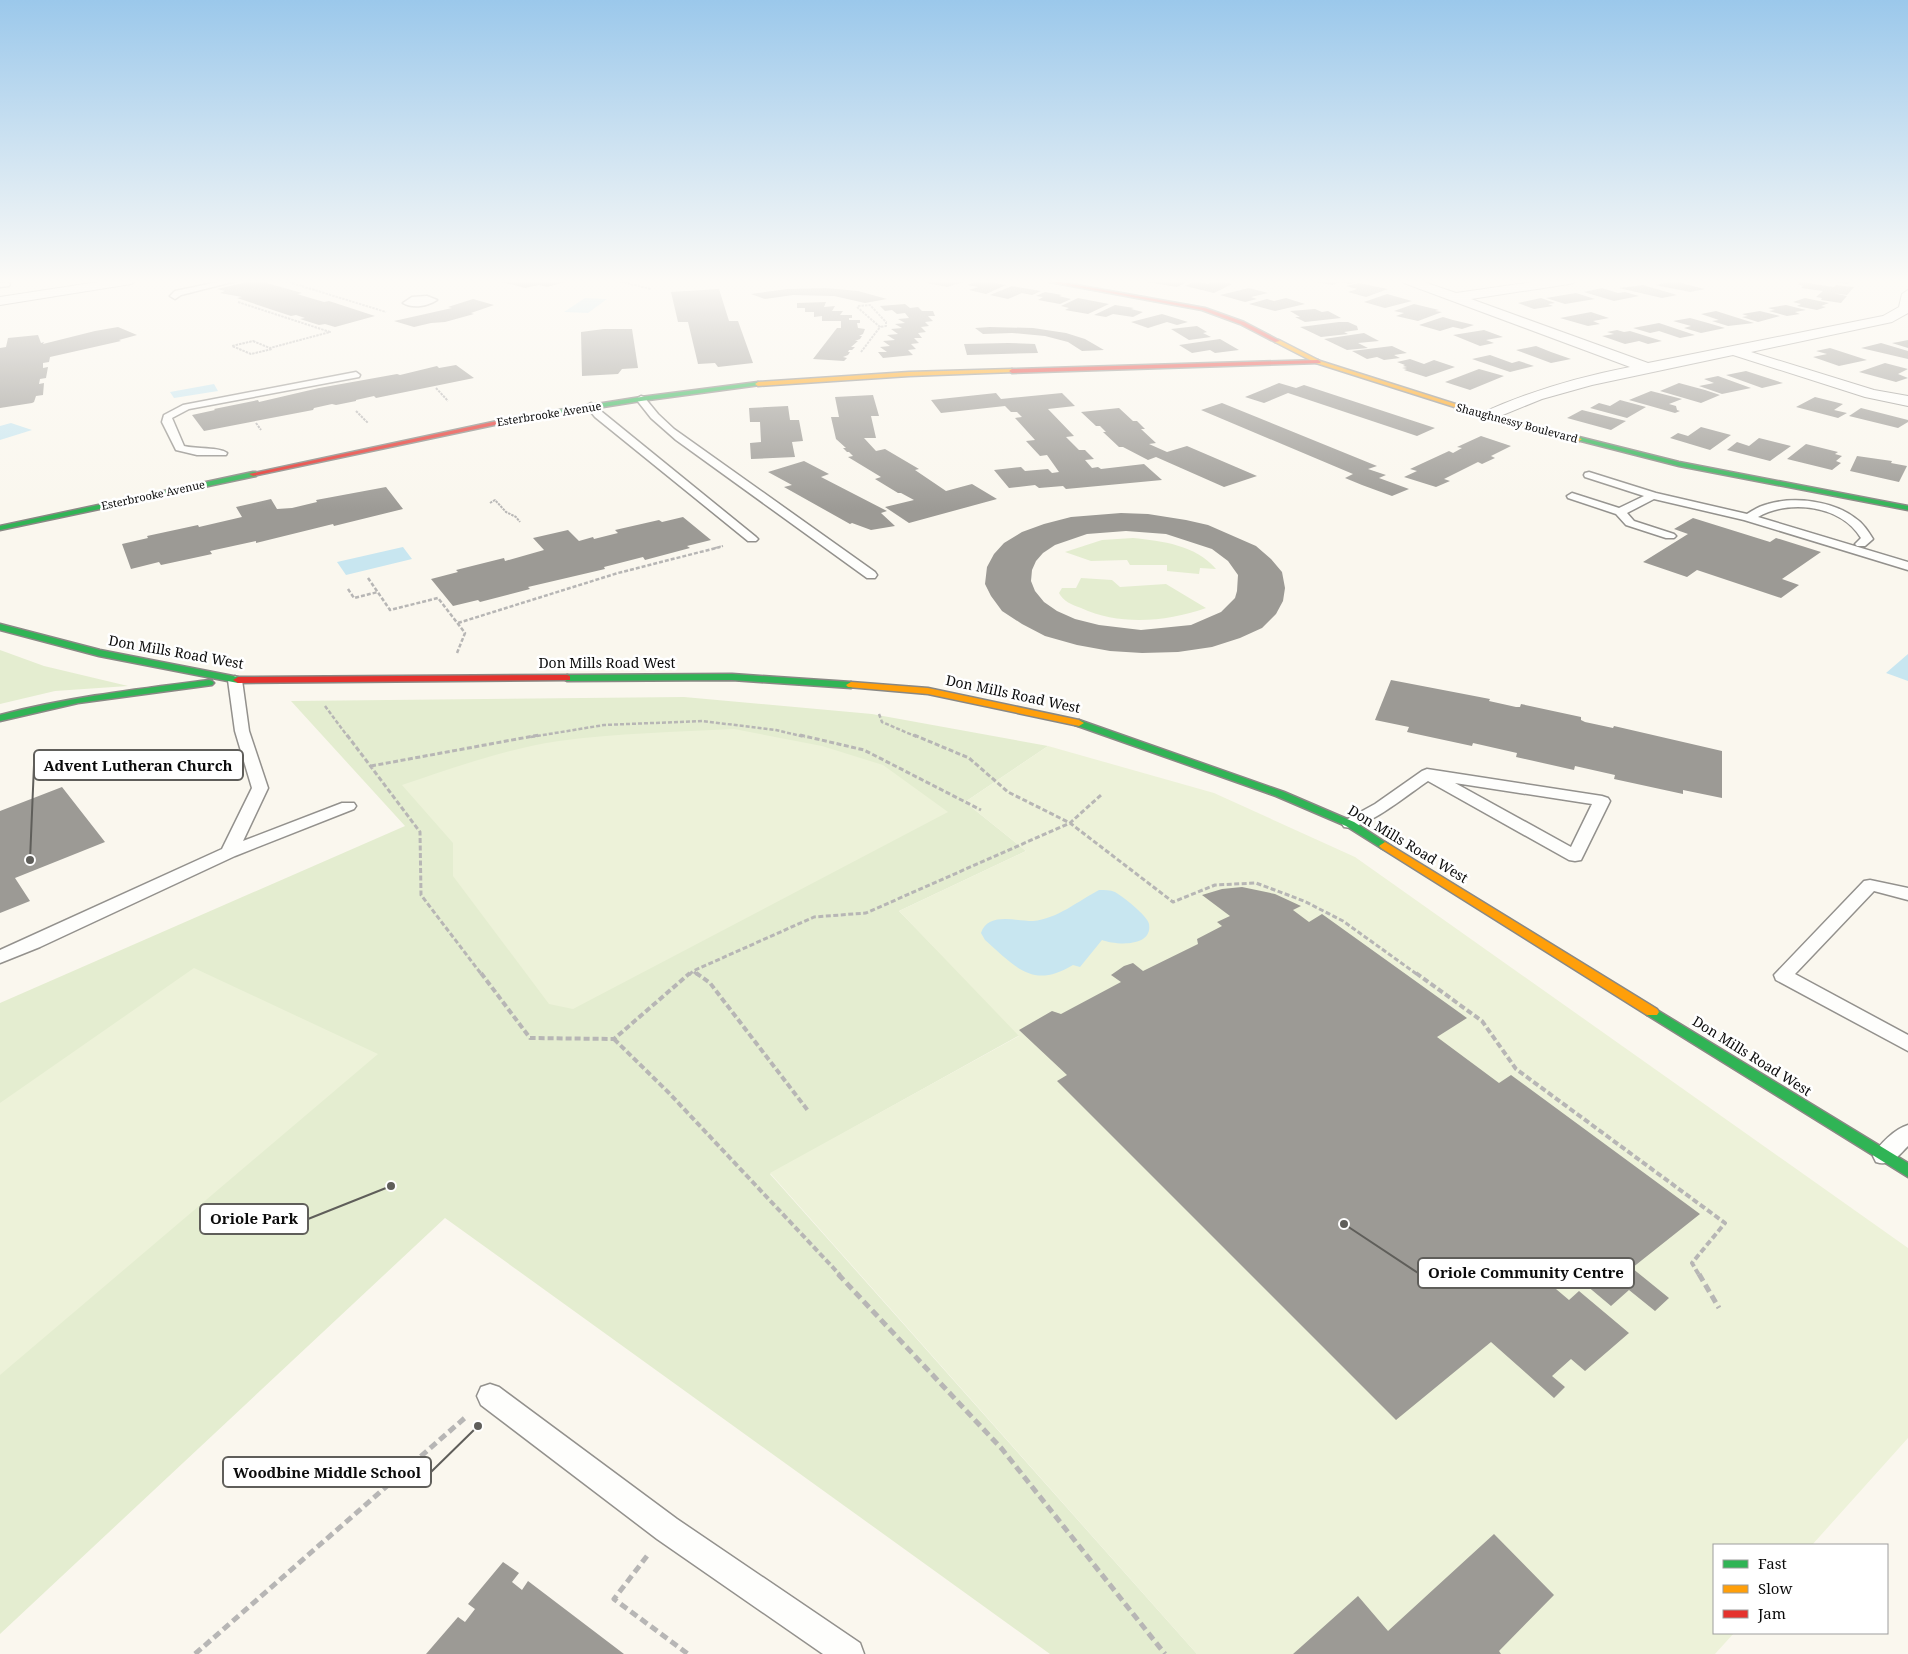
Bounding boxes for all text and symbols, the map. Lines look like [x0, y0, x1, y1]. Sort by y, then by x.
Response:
street label: Esterbrooke Avenue [496, 398, 602, 429]
street label: Shaughnessy Boulevard [1455, 399, 1580, 446]
street label: Esterbrooke Avenue [100, 476, 206, 513]
street label: Don Mills Road West [107, 630, 245, 673]
street label: Don Mills Road West [538, 653, 676, 672]
street label: Don Mills Road West [944, 670, 1082, 717]
callout: Advent Lutheran Church [34, 750, 243, 780]
text: Advent Lutheran Church [43, 755, 233, 775]
street label: Don Mills Road West [1345, 800, 1472, 887]
street label: Don Mills Road West [1689, 1011, 1815, 1100]
callout: Oriole Park [200, 1204, 308, 1234]
text: Oriole Park [210, 1208, 298, 1228]
callout: Oriole Community Centre [1418, 1258, 1634, 1288]
text: Oriole Community Centre [1428, 1262, 1624, 1282]
callout: Woodbine Middle School [223, 1457, 431, 1487]
text: Woodbine Middle School [233, 1462, 422, 1482]
legend [1713, 1544, 1888, 1634]
text: Fast [1758, 1553, 1787, 1573]
text: Slow [1758, 1578, 1792, 1598]
text: Jam [1757, 1603, 1786, 1623]

